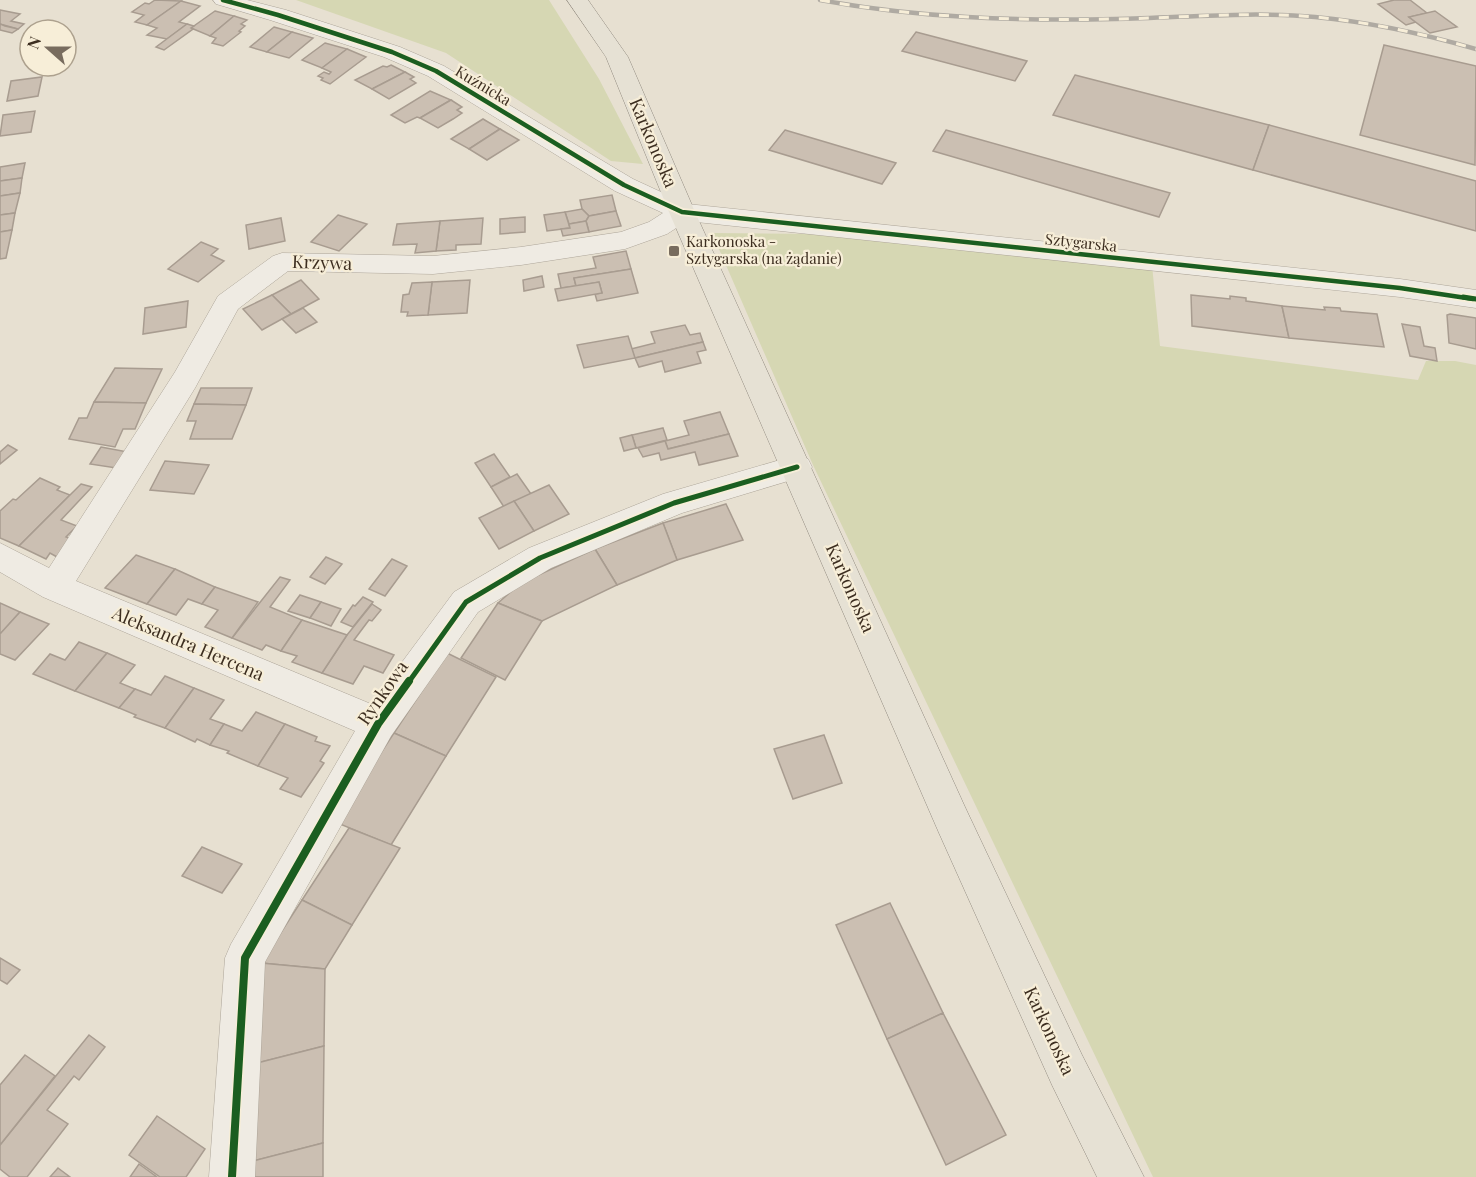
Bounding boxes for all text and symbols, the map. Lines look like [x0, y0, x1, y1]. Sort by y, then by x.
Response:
north arrow [18, 18, 78, 78]
text: N [22, 33, 46, 52]
street label: Kuźnicka [452, 61, 516, 110]
street label: Karkonoska [624, 94, 684, 191]
street label: Sztygarska [1044, 228, 1119, 256]
place label: Karkonoska - Sztygarska (na żądanie) [686, 231, 842, 268]
marker: Karkonoska - Sztygarska (na żądanie) [667, 244, 681, 258]
street label: Krzywa [292, 249, 353, 275]
street label: Karkonoska [821, 539, 881, 636]
street label: Aleksandra Hercena [108, 600, 268, 686]
street label: Rynkowa [351, 656, 413, 729]
street label: Karkonoska [1019, 982, 1081, 1079]

